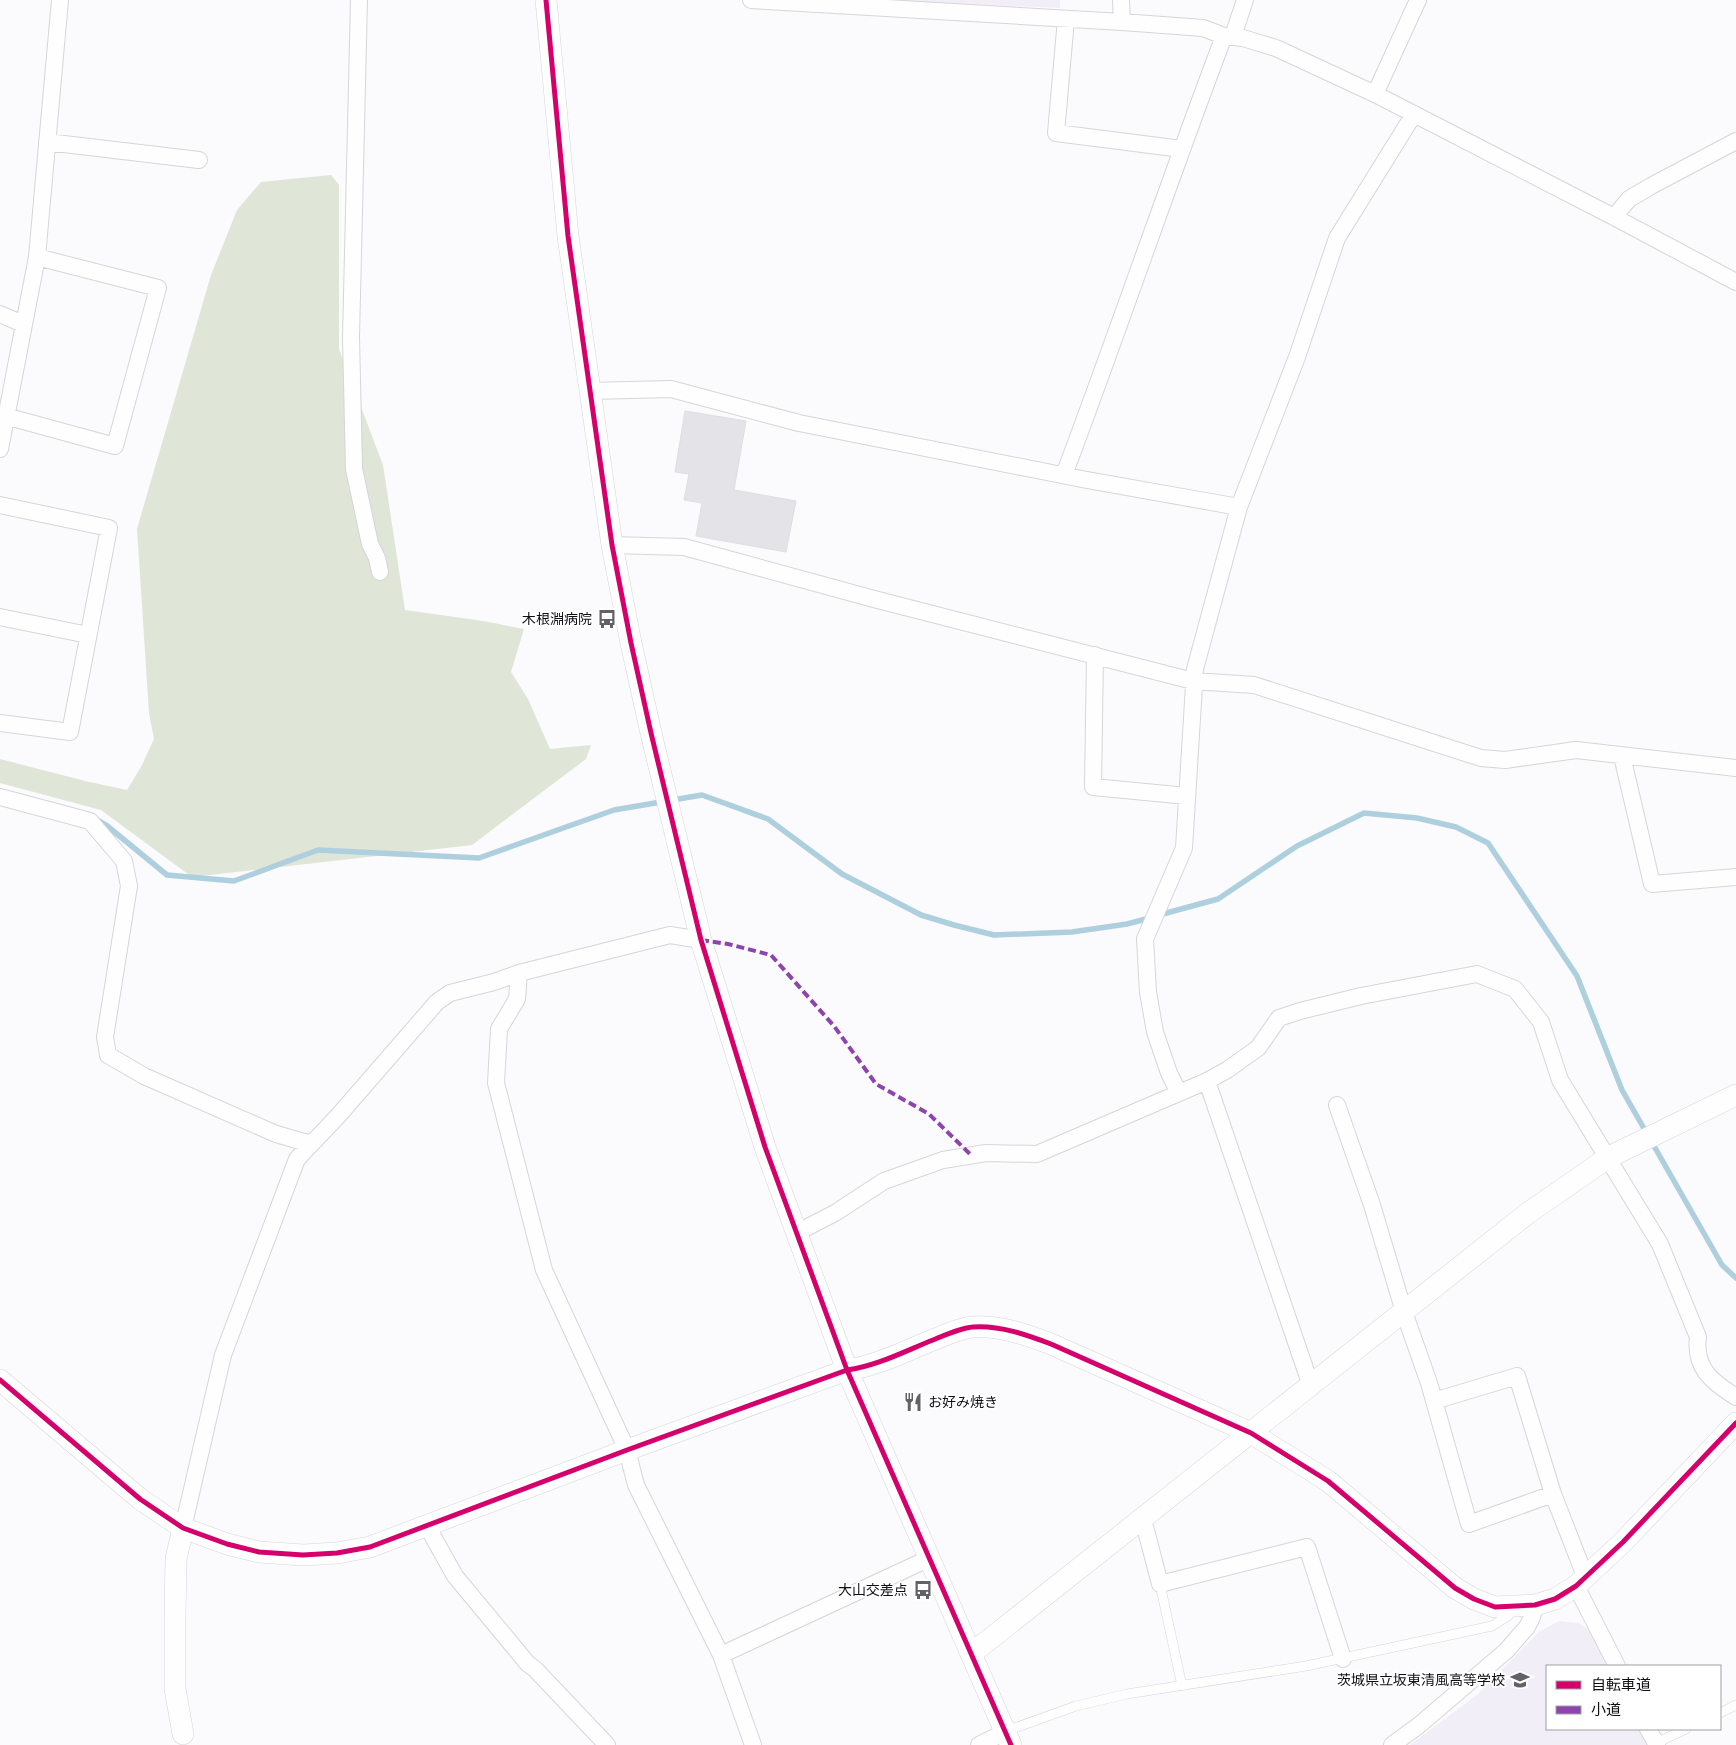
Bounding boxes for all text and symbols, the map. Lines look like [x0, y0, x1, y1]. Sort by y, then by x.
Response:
bus stop icon: 木根淵病院 [596, 608, 618, 630]
place label: 木根淵病院 [522, 610, 592, 628]
restaurant icon: お好み焼き [902, 1391, 924, 1413]
place label: お好み焼き [928, 1393, 998, 1411]
bus stop icon: 大山交差点 [912, 1579, 934, 1601]
place label: 大山交差点 [838, 1581, 908, 1599]
legend [1546, 1665, 1721, 1730]
school or university icon: 茨城県立坂東清風高等学校 [1509, 1669, 1531, 1691]
place label: 茨城県立坂東清風高等学校 [1337, 1671, 1505, 1689]
text: 自転車道 [1591, 1675, 1651, 1694]
text: 小道 [1591, 1700, 1621, 1719]

